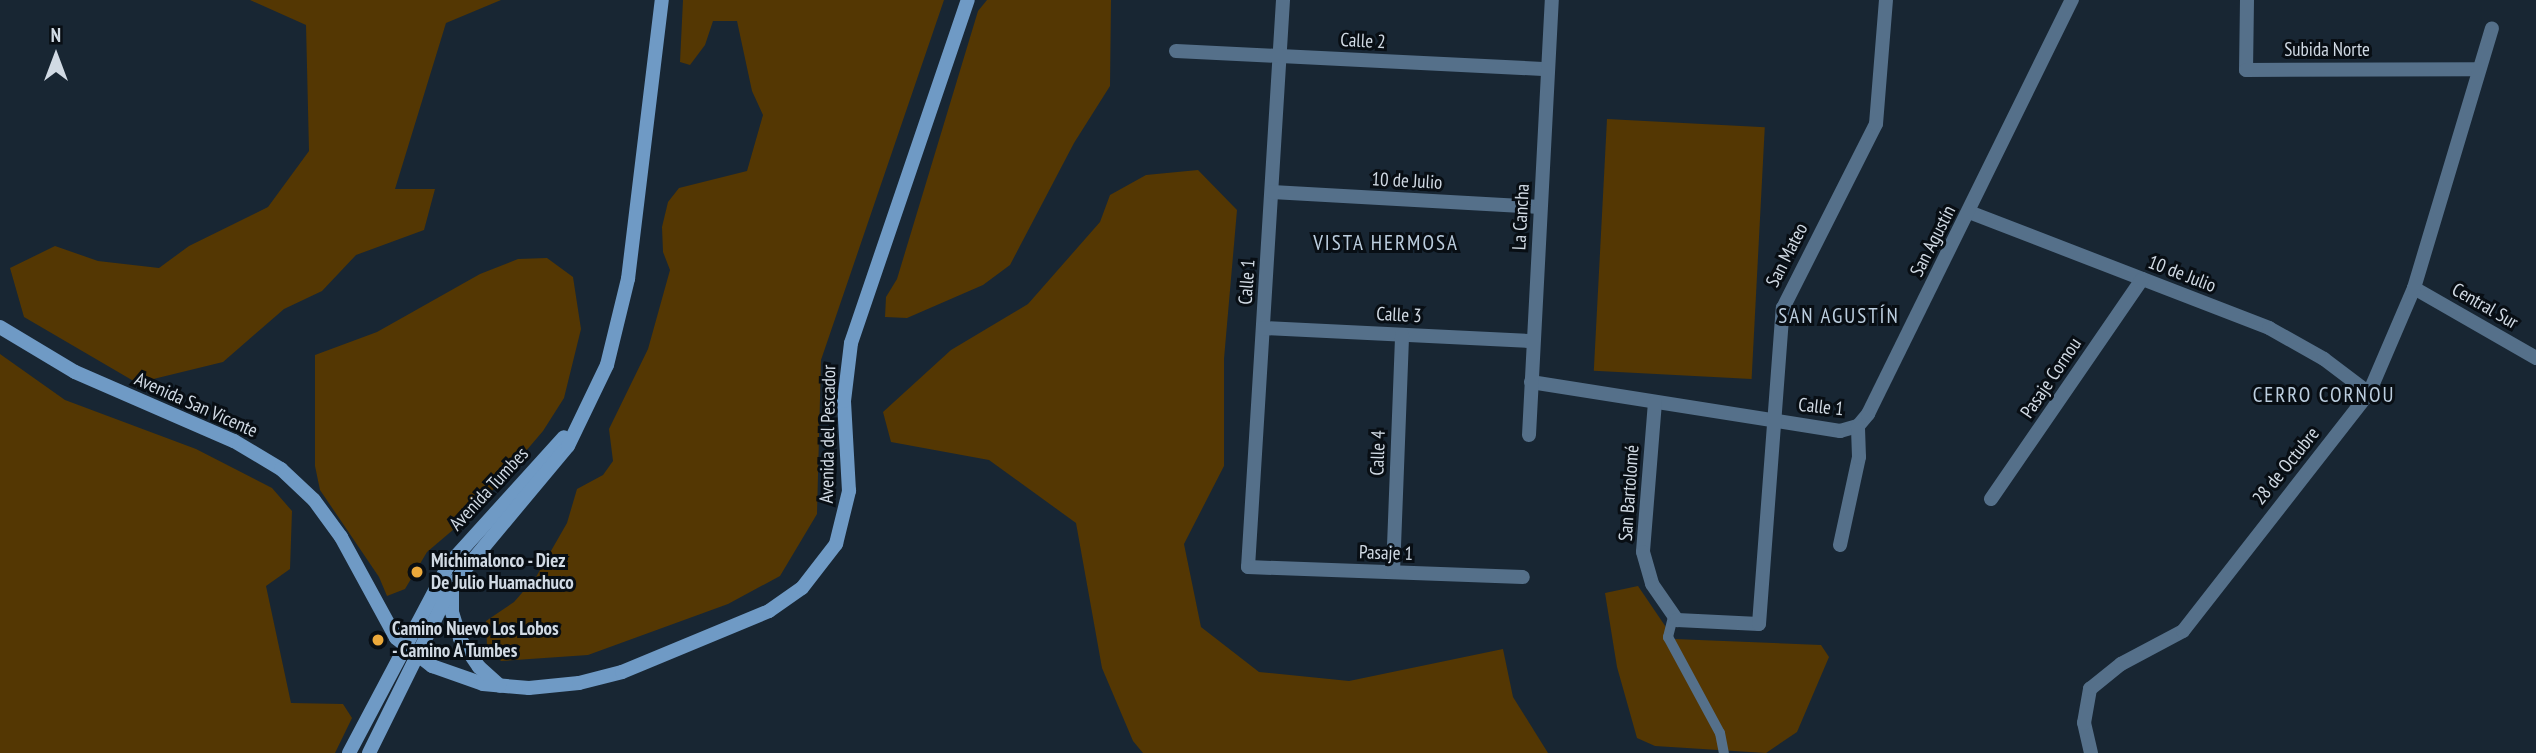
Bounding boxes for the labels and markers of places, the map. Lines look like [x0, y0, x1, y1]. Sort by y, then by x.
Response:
place label: Michimalonco - Diez De Julio Huamachuco [431, 550, 574, 594]
marker: Michimalonco - Diez De Julio Huamachuco [409, 564, 425, 580]
place label: Camino Nuevo Los Lobos - Camino A Tumbes [392, 618, 559, 662]
marker: Camino Nuevo Los Lobos - Camino A Tumbes [370, 632, 386, 648]

